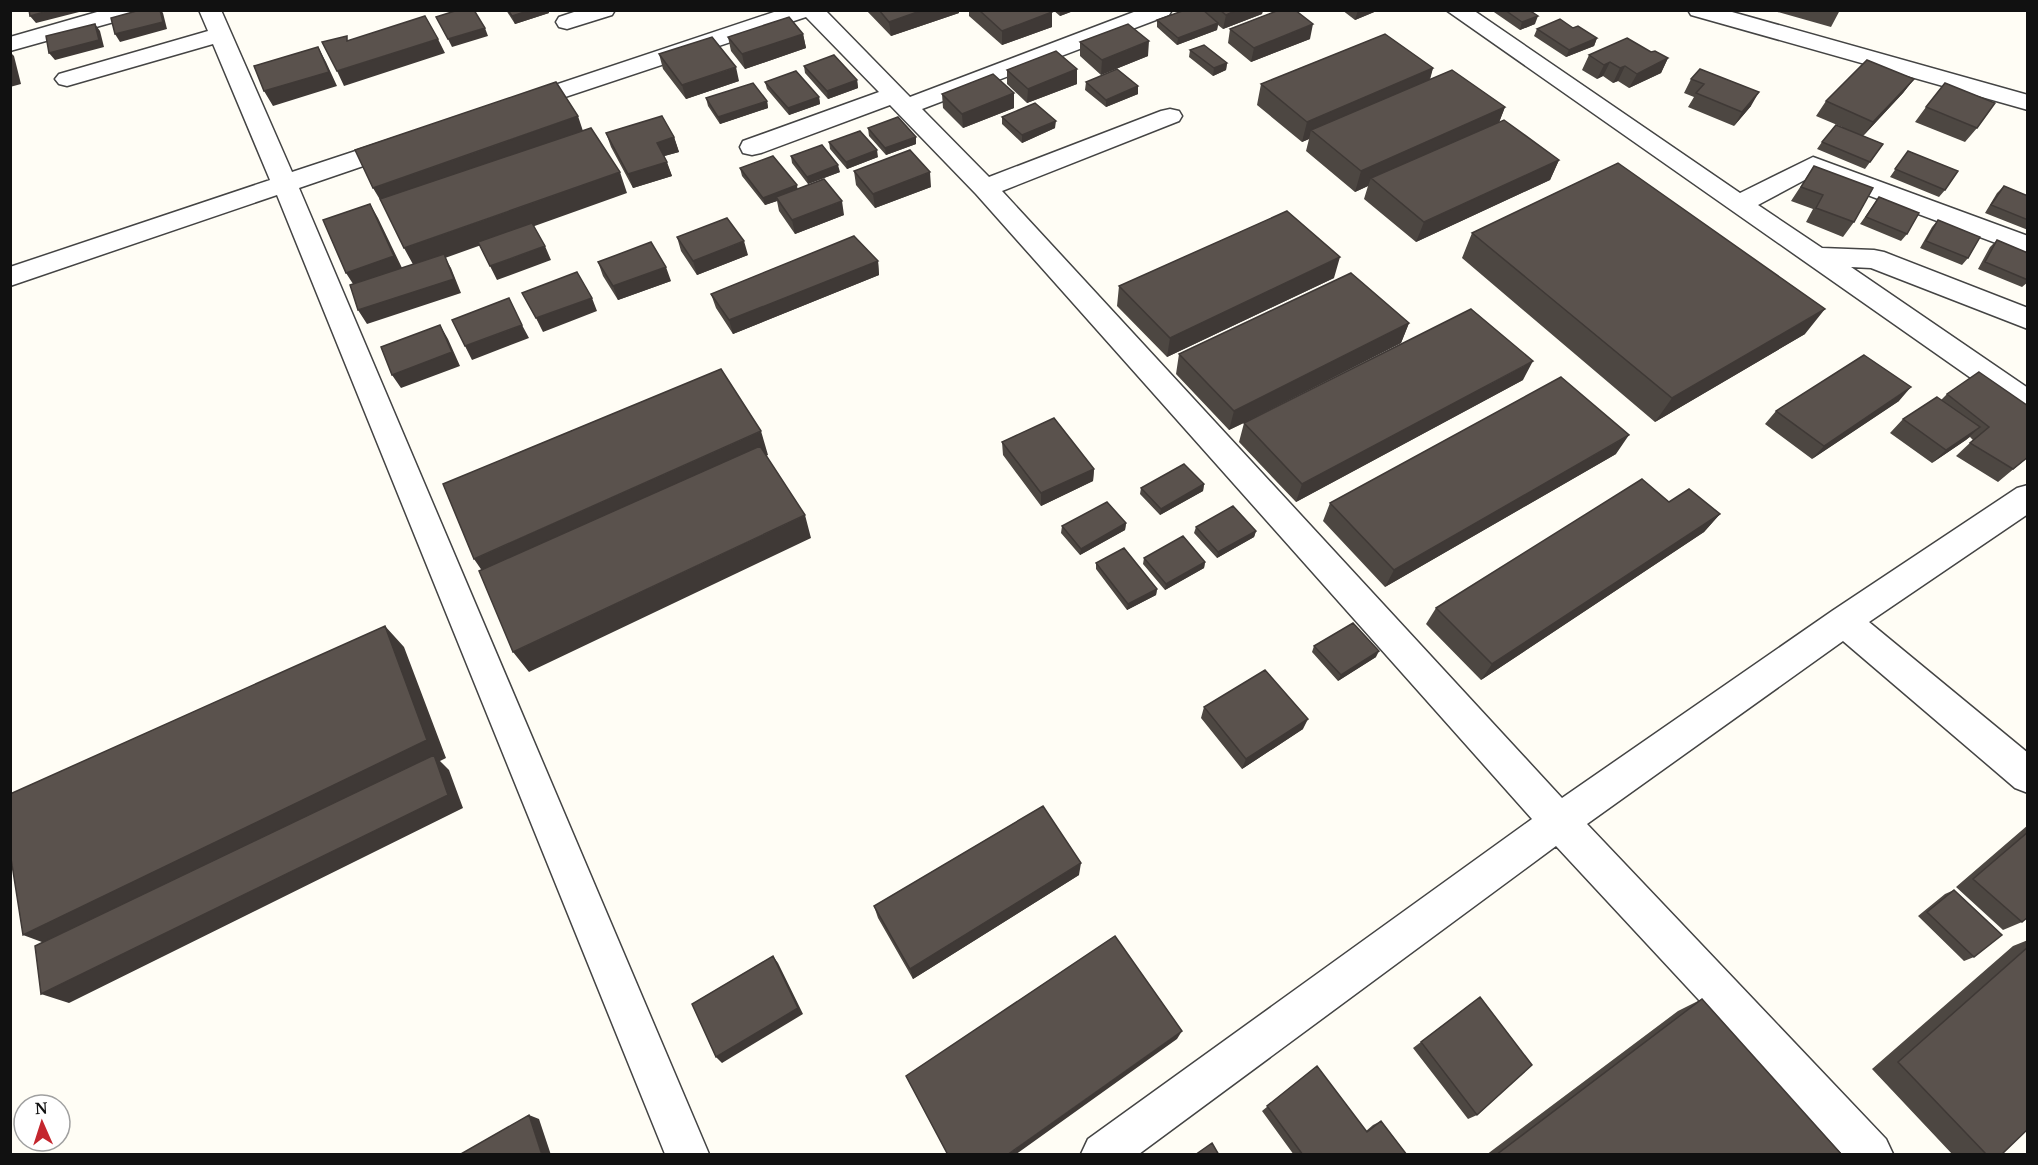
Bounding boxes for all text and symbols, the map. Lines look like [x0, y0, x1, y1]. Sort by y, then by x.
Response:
north arrow [12, 1093, 72, 1153]
text: N [34, 1097, 48, 1119]

